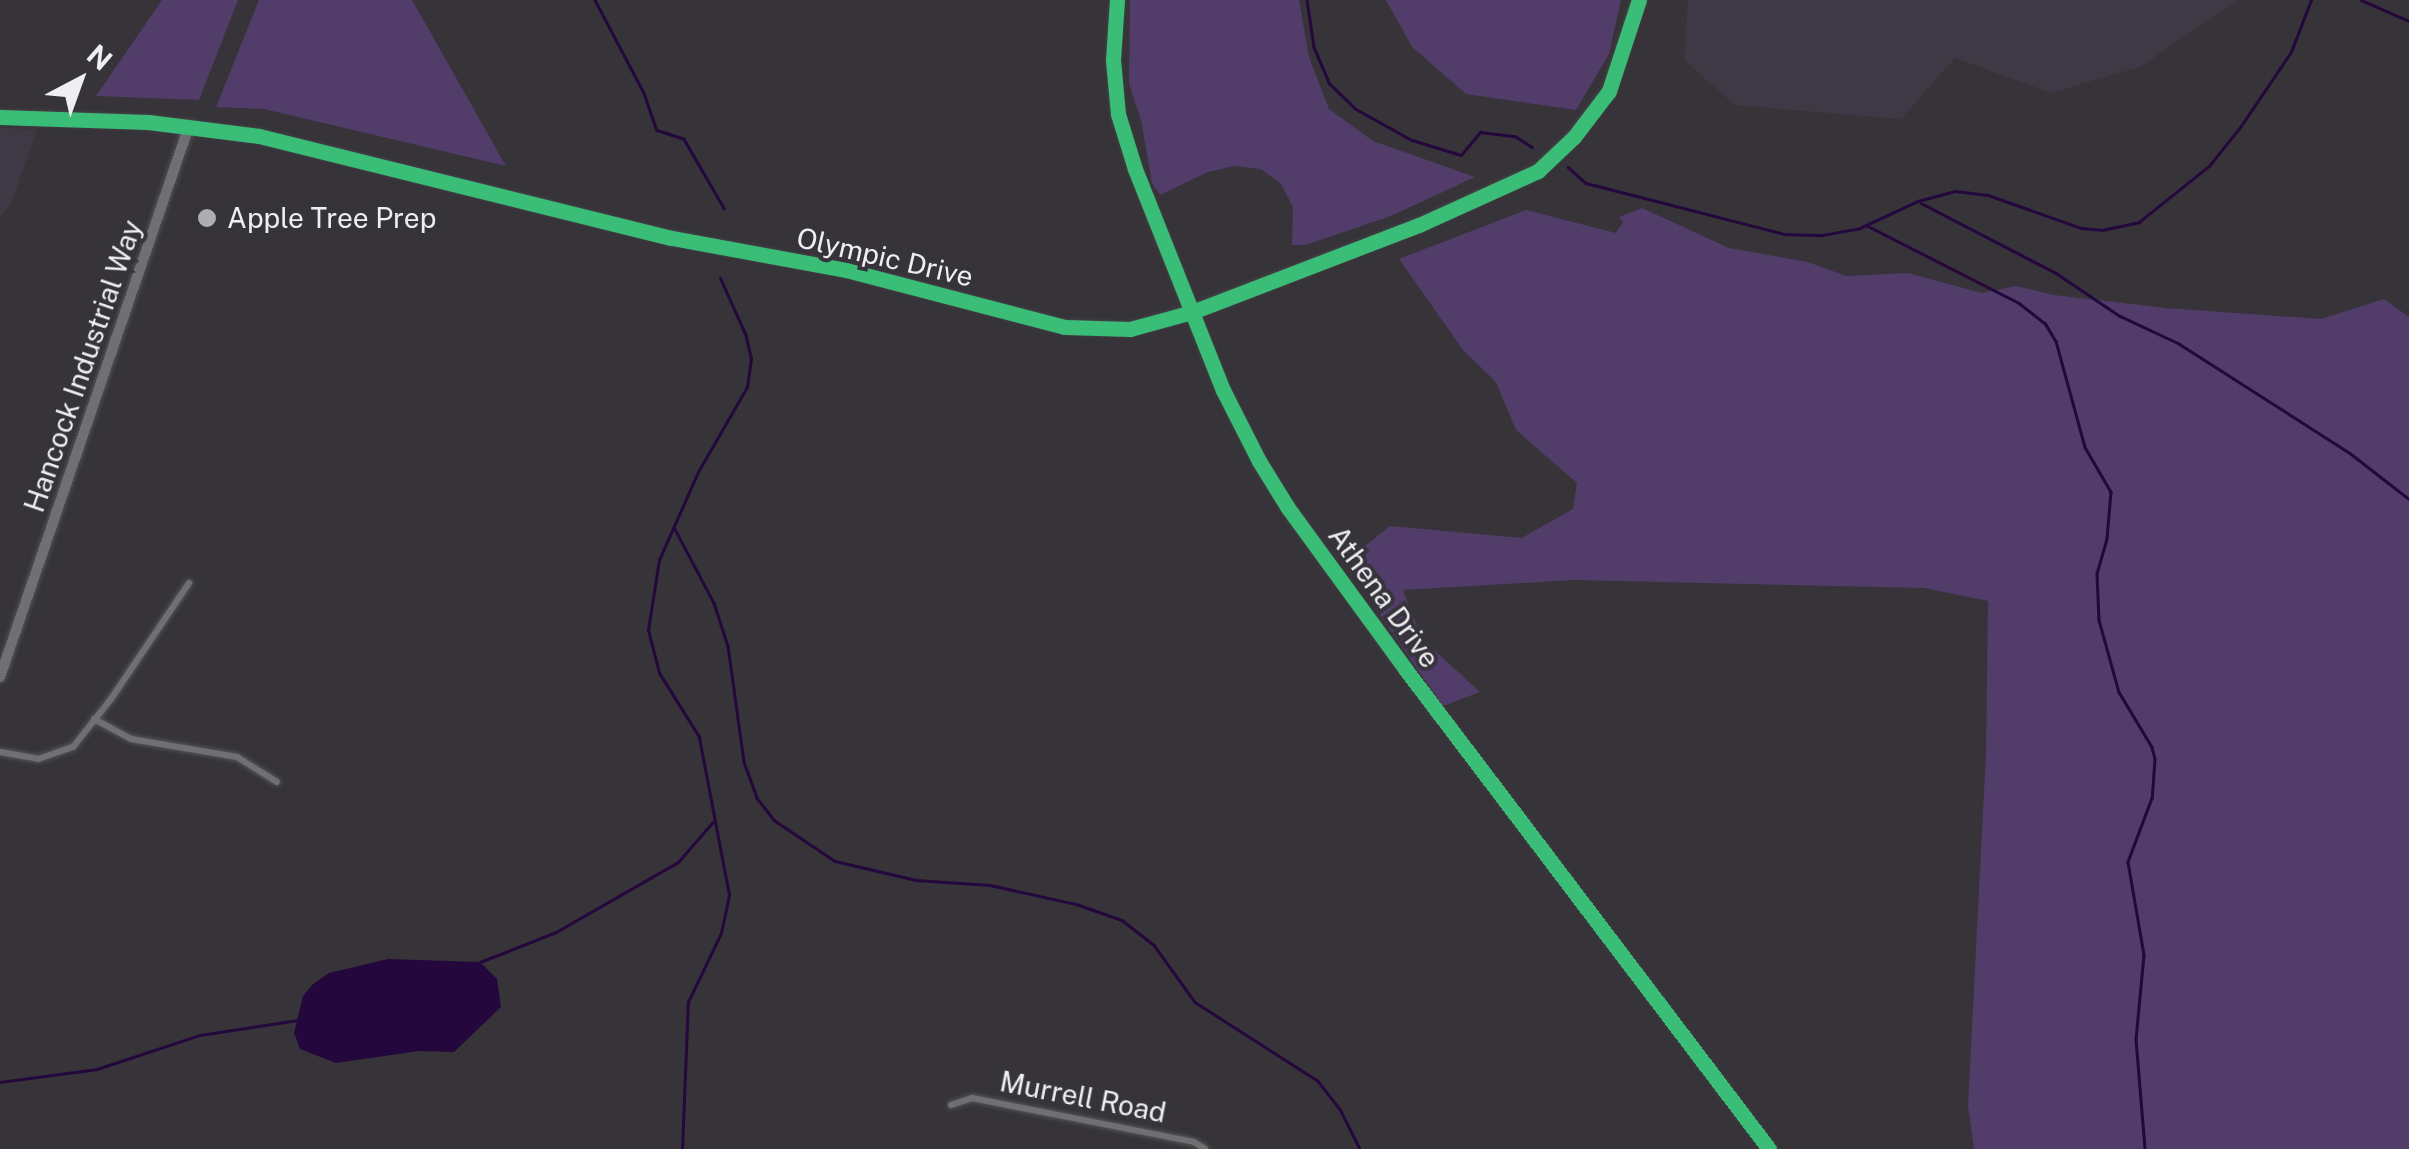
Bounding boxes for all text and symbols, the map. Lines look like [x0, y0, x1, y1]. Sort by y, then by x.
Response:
north arrow [30, 30, 130, 130]
text: N [81, 37, 119, 77]
place label: Apple Tree Prep [227, 201, 437, 235]
marker: Apple Tree Prep [196, 207, 218, 229]
street label: Hancock Industrial Way [17, 215, 149, 517]
street label: Olympic Drive [793, 220, 977, 294]
street label: Athena Drive [1321, 520, 1447, 674]
street label: Murrell Road [997, 1064, 1169, 1130]

